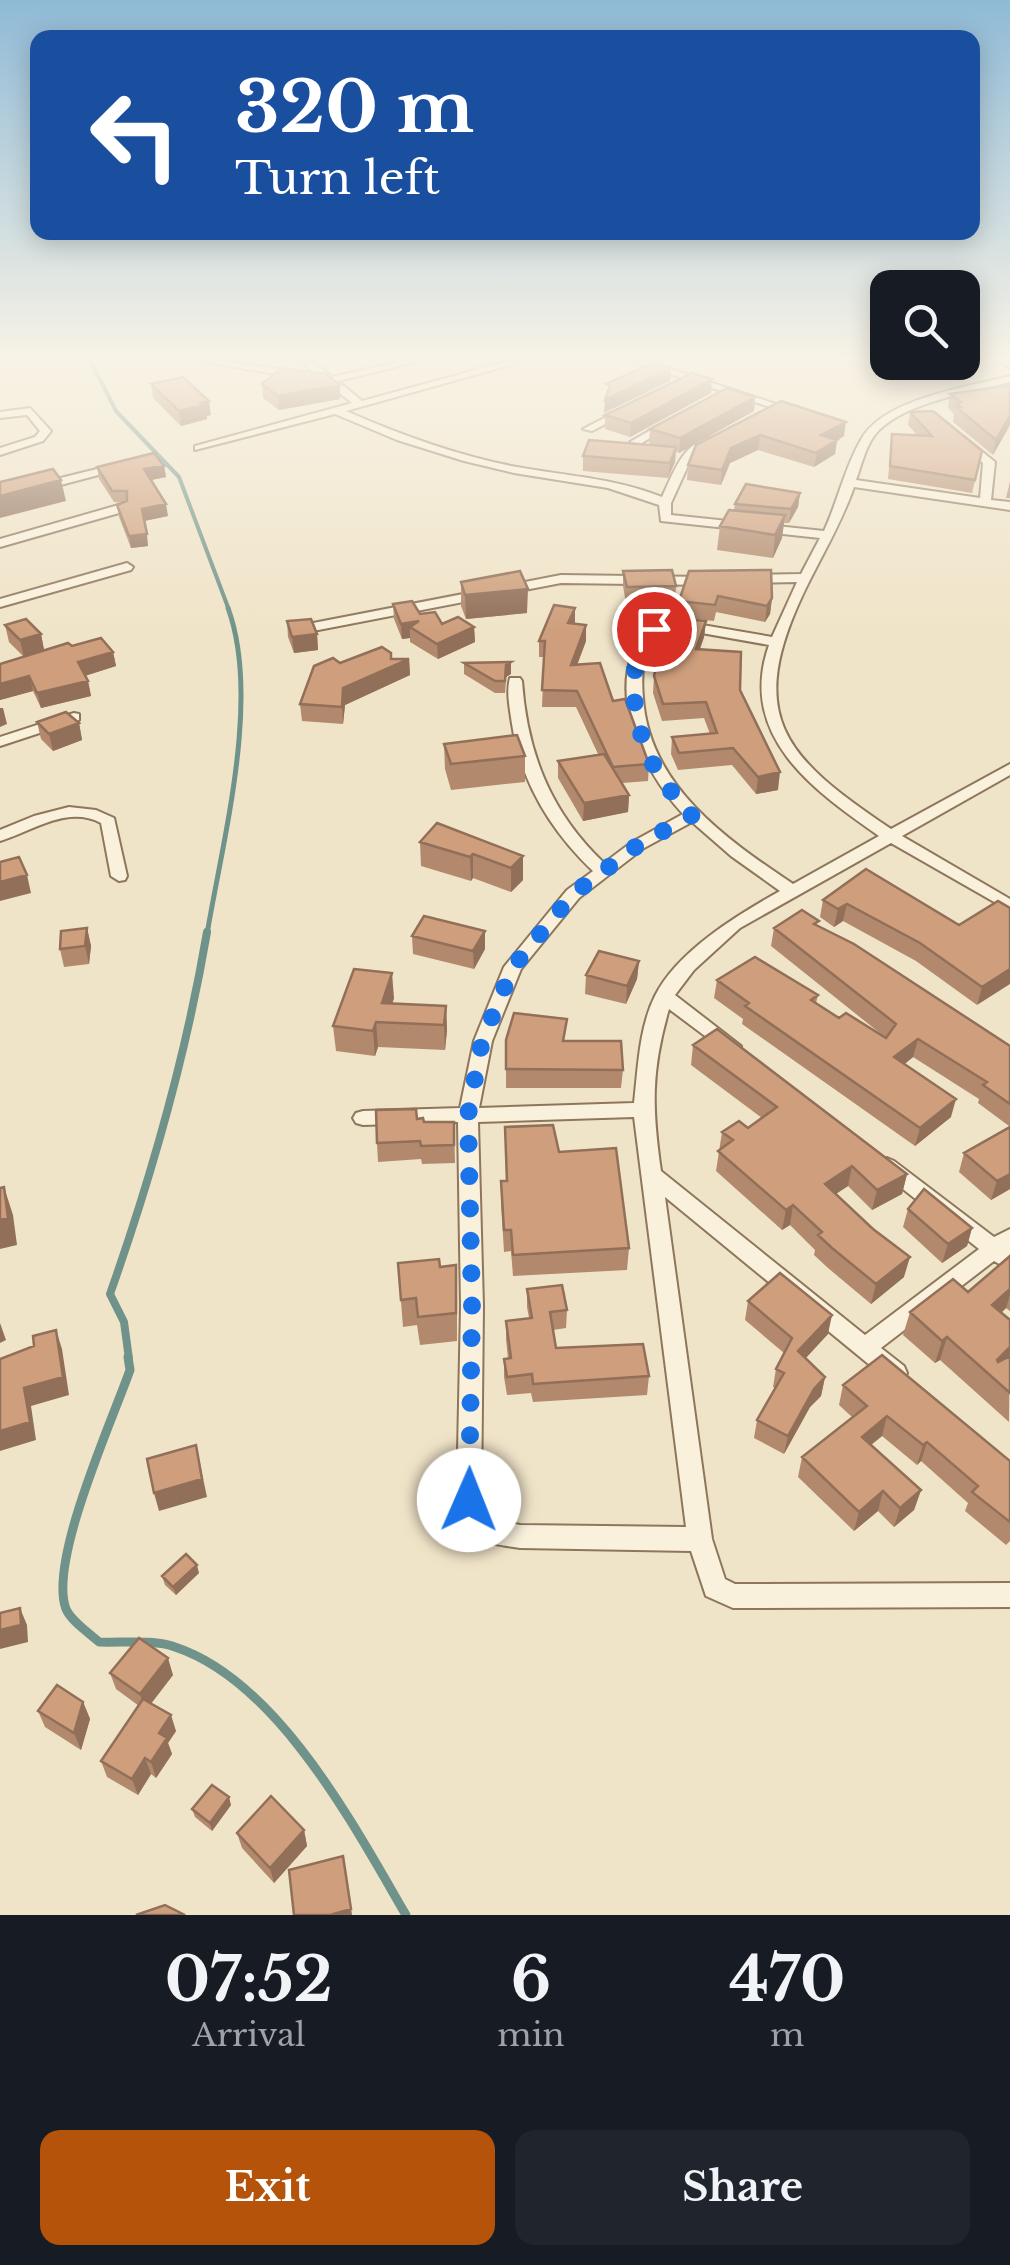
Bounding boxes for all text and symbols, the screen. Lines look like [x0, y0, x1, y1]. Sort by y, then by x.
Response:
text: 320 m [235, 64, 474, 151]
icon: left [70, 70, 200, 200]
text: Turn left [235, 150, 440, 206]
map controls [870, 270, 980, 380]
button: search [870, 270, 980, 380]
pin [612, 587, 697, 672]
icon: arrive [627, 602, 682, 657]
position arrow [417, 1448, 521, 1552]
text: 07:52 [165, 1943, 333, 2017]
text: 6 [511, 1943, 551, 2017]
text: 470 [729, 1943, 845, 2017]
text: Arrival [192, 2015, 305, 2055]
text: min [497, 2015, 565, 2055]
text: m [770, 2015, 804, 2055]
button: Exit [40, 2130, 495, 2245]
button: Share [515, 2130, 970, 2245]

